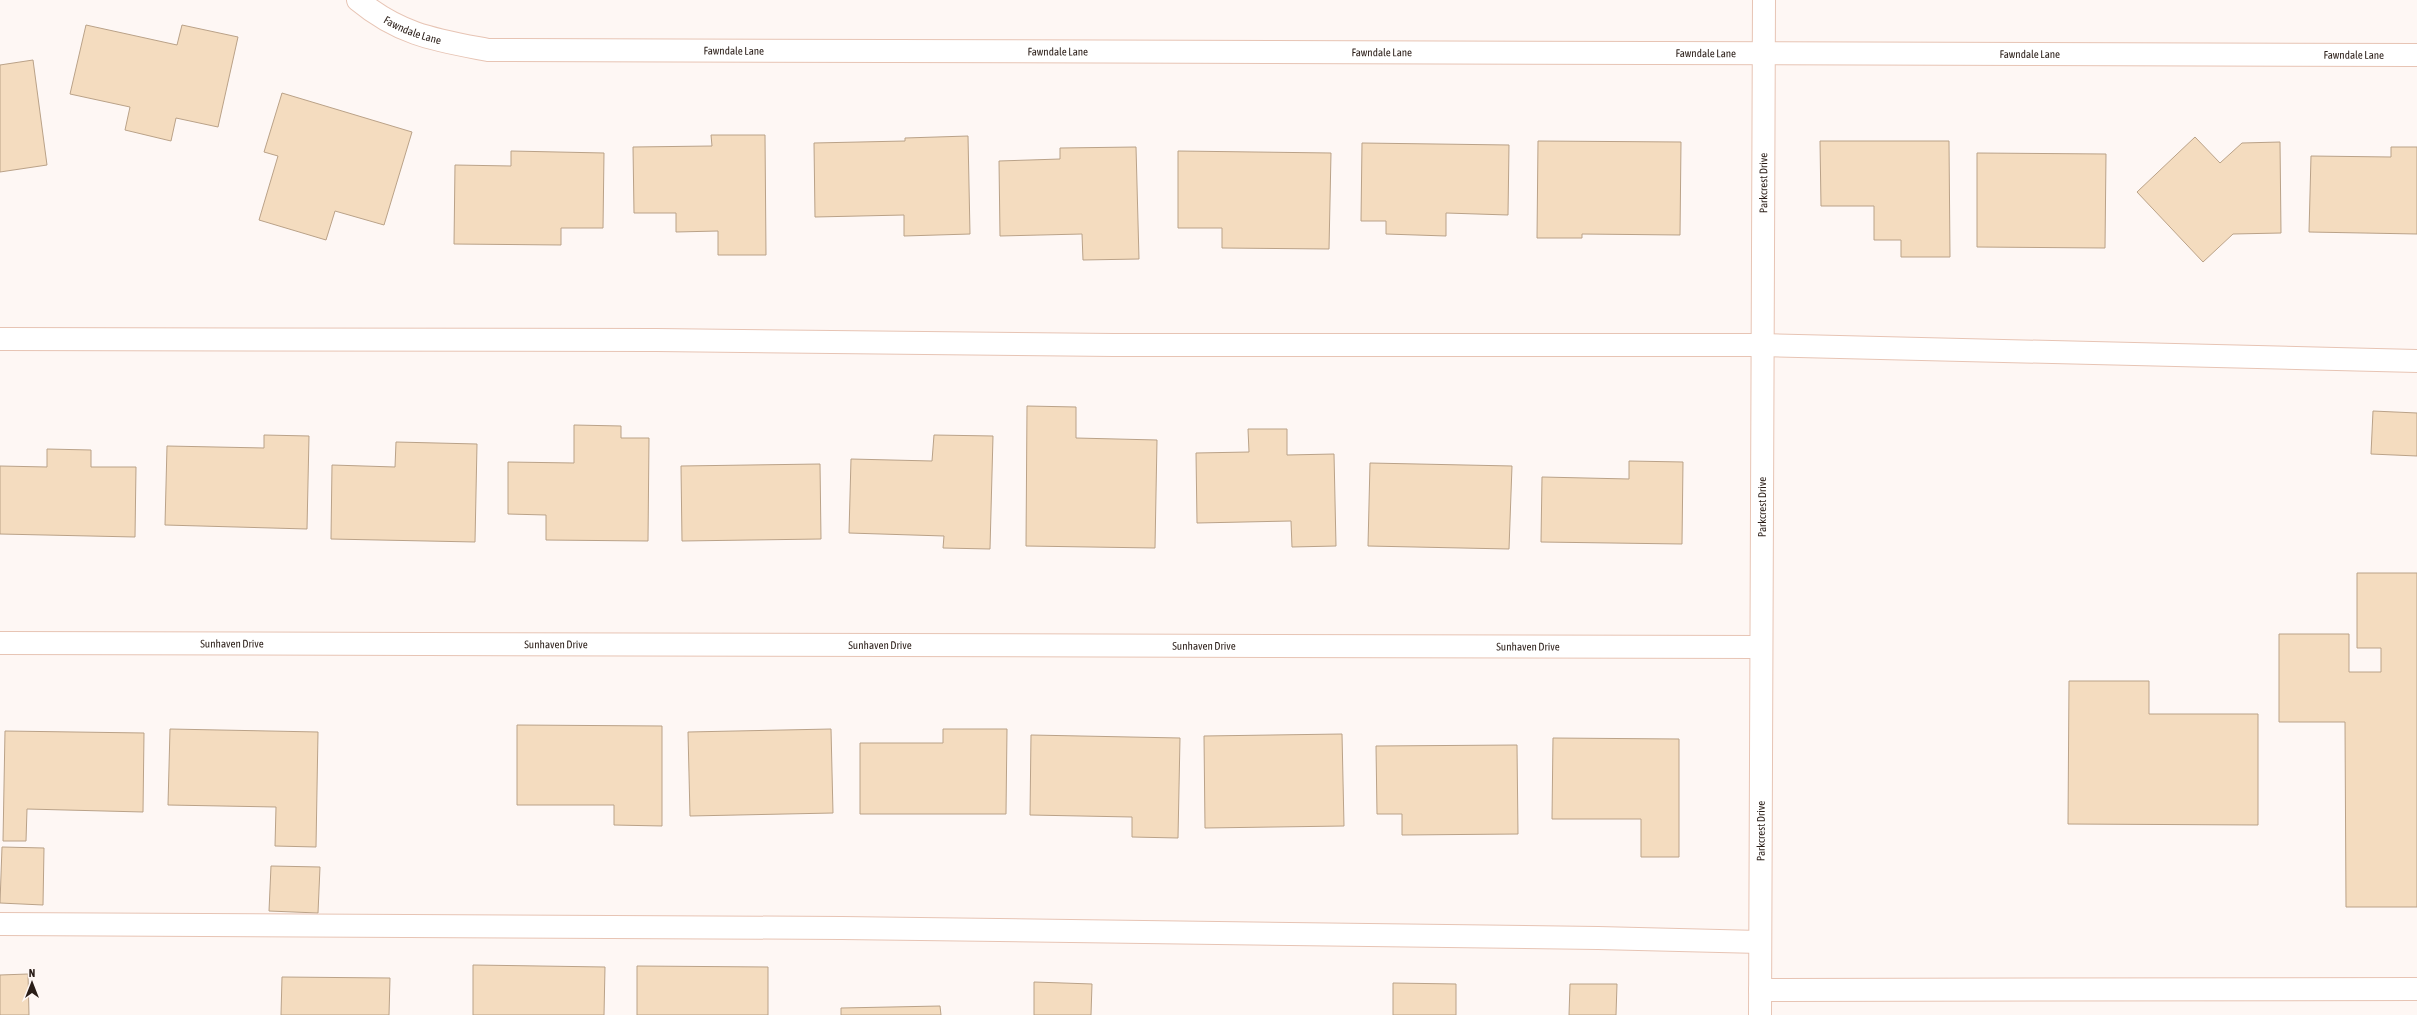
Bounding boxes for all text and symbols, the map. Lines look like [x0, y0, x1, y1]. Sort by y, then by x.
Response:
street label: Fawndale Lane [382, 14, 442, 46]
street label: Fawndale Lane [703, 45, 764, 57]
street label: Fawndale Lane [1027, 45, 1088, 58]
street label: Fawndale Lane [1351, 46, 1412, 58]
street label: Fawndale Lane [1675, 47, 1736, 59]
street label: Fawndale Lane [1999, 48, 2060, 60]
street label: Fawndale Lane [2323, 49, 2384, 61]
street label: Parkcrest Drive [1757, 153, 1769, 213]
street label: Parkcrest Drive [1756, 477, 1768, 537]
street label: Sunhaven Drive [200, 637, 264, 650]
street label: Sunhaven Drive [524, 638, 588, 650]
street label: Sunhaven Drive [848, 639, 912, 651]
street label: Sunhaven Drive [1172, 640, 1236, 652]
street label: Sunhaven Drive [1496, 640, 1560, 653]
street label: Parkcrest Drive [1755, 801, 1767, 861]
north arrow [12, 963, 52, 1003]
text: N [29, 967, 35, 979]

